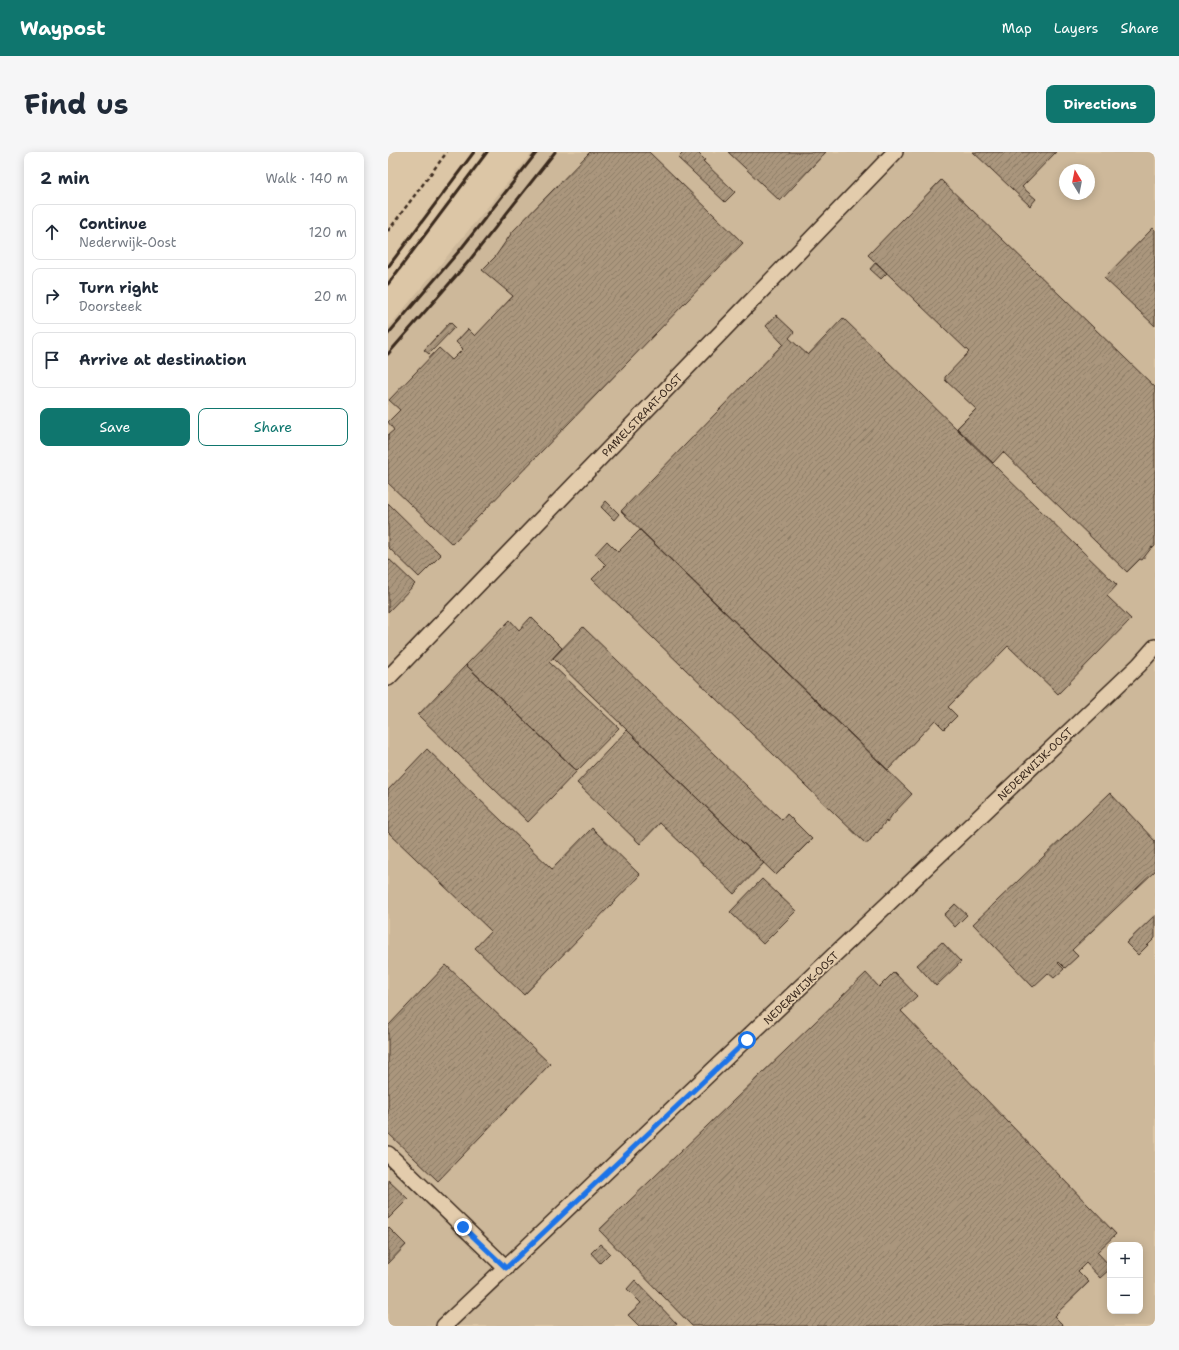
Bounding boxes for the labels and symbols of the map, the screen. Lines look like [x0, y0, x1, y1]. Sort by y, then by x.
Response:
north arrow [1059, 164, 1095, 200]
street label: PAMELSTRAAT-OOST [599, 370, 686, 460]
street label: NEDERWIJK-OOST [994, 724, 1076, 804]
street label: NEDERWIJK-OOST [760, 948, 842, 1028]
route start [738, 1031, 756, 1049]
route end [454, 1218, 472, 1236]

